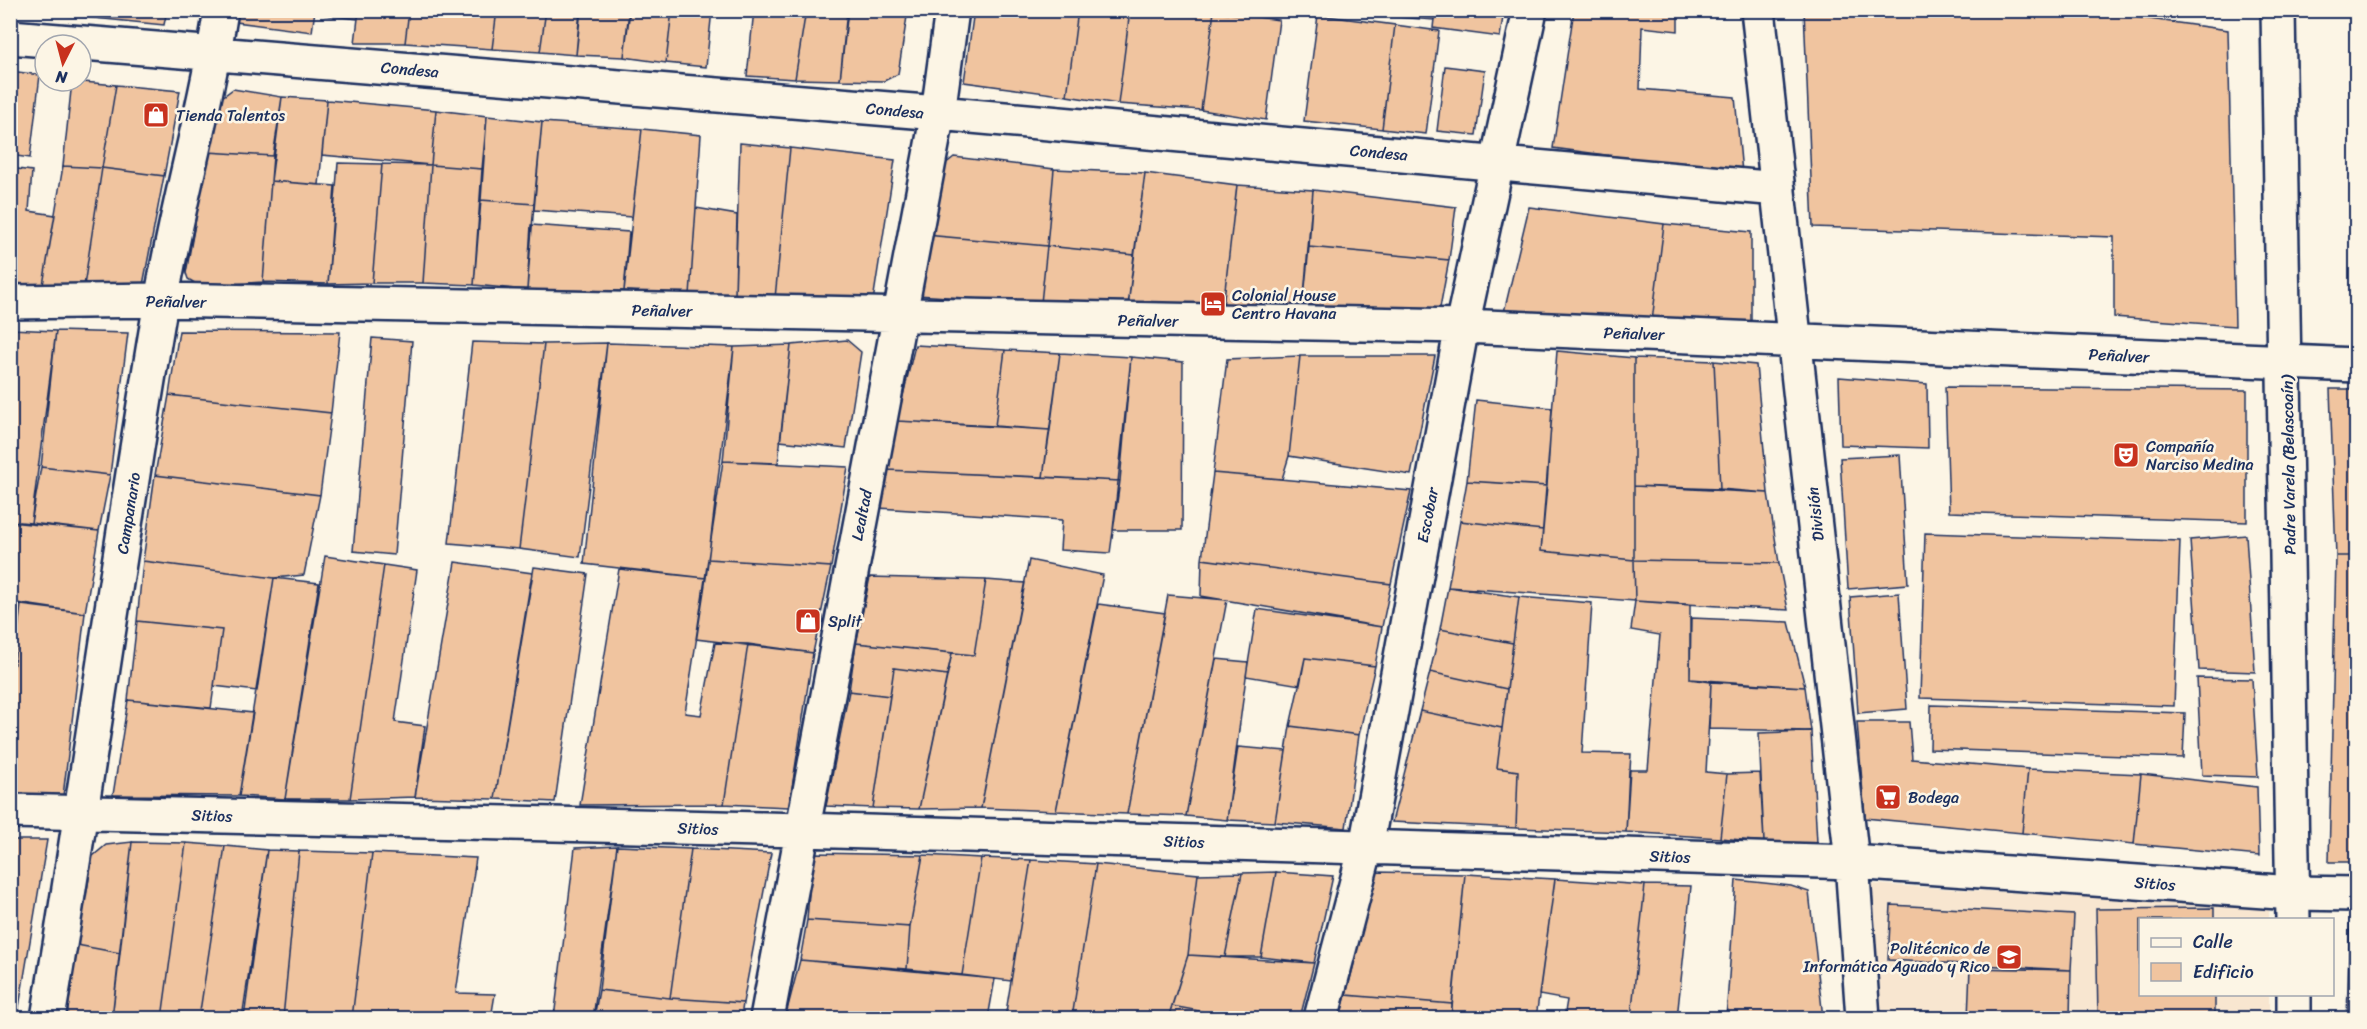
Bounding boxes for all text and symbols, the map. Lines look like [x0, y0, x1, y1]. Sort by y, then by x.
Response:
north arrow [33, 33, 93, 93]
street label: Condesa [380, 53, 440, 86]
text: N [54, 62, 70, 93]
street label: Condesa [865, 94, 925, 127]
shop icon: Tienda Talentos [141, 100, 171, 130]
place label: Tienda Talentos [176, 101, 286, 130]
street label: Condesa [1349, 136, 1409, 169]
place label: Colonial House Centro Havana [1232, 281, 1337, 328]
street label: Peñalver [145, 286, 208, 317]
hotel icon: Colonial House Centro Havana [1198, 289, 1228, 319]
street label: Peñalver [631, 295, 694, 326]
street label: Peñalver [1117, 305, 1180, 336]
street label: Peñalver [1603, 318, 1666, 349]
street label: Peñalver [2088, 339, 2152, 372]
street label: Padre Varela (Belascoaín) [2272, 374, 2305, 555]
place label: Compañía Narciso Medina [2146, 432, 2254, 479]
theatre icon: Compañía Narciso Medina [2111, 440, 2141, 470]
street label: Campanario [108, 470, 149, 556]
street label: Escobar [1408, 484, 1447, 545]
street label: Lealtad [842, 485, 881, 543]
street label: División [1798, 485, 1833, 543]
shop icon: Split [793, 606, 823, 636]
place label: Split [828, 607, 862, 636]
supermarket icon: Bodega [1873, 782, 1903, 812]
place label: Bodega [1908, 783, 1959, 812]
street label: Sitios [191, 800, 234, 831]
street label: Sitios [677, 813, 720, 844]
street label: Sitios [1163, 826, 1206, 857]
street label: Sitios [1649, 841, 1692, 872]
street label: Sitios [2133, 868, 2177, 899]
legend [2139, 918, 2334, 996]
text: Calle [2193, 926, 2233, 958]
place label: Politécnico de Informática Aguado y Rico [1802, 934, 1990, 981]
school or university icon: Politécnico de Informática Aguado y Rico [1994, 942, 2024, 972]
text: Edificio [2193, 956, 2254, 988]

